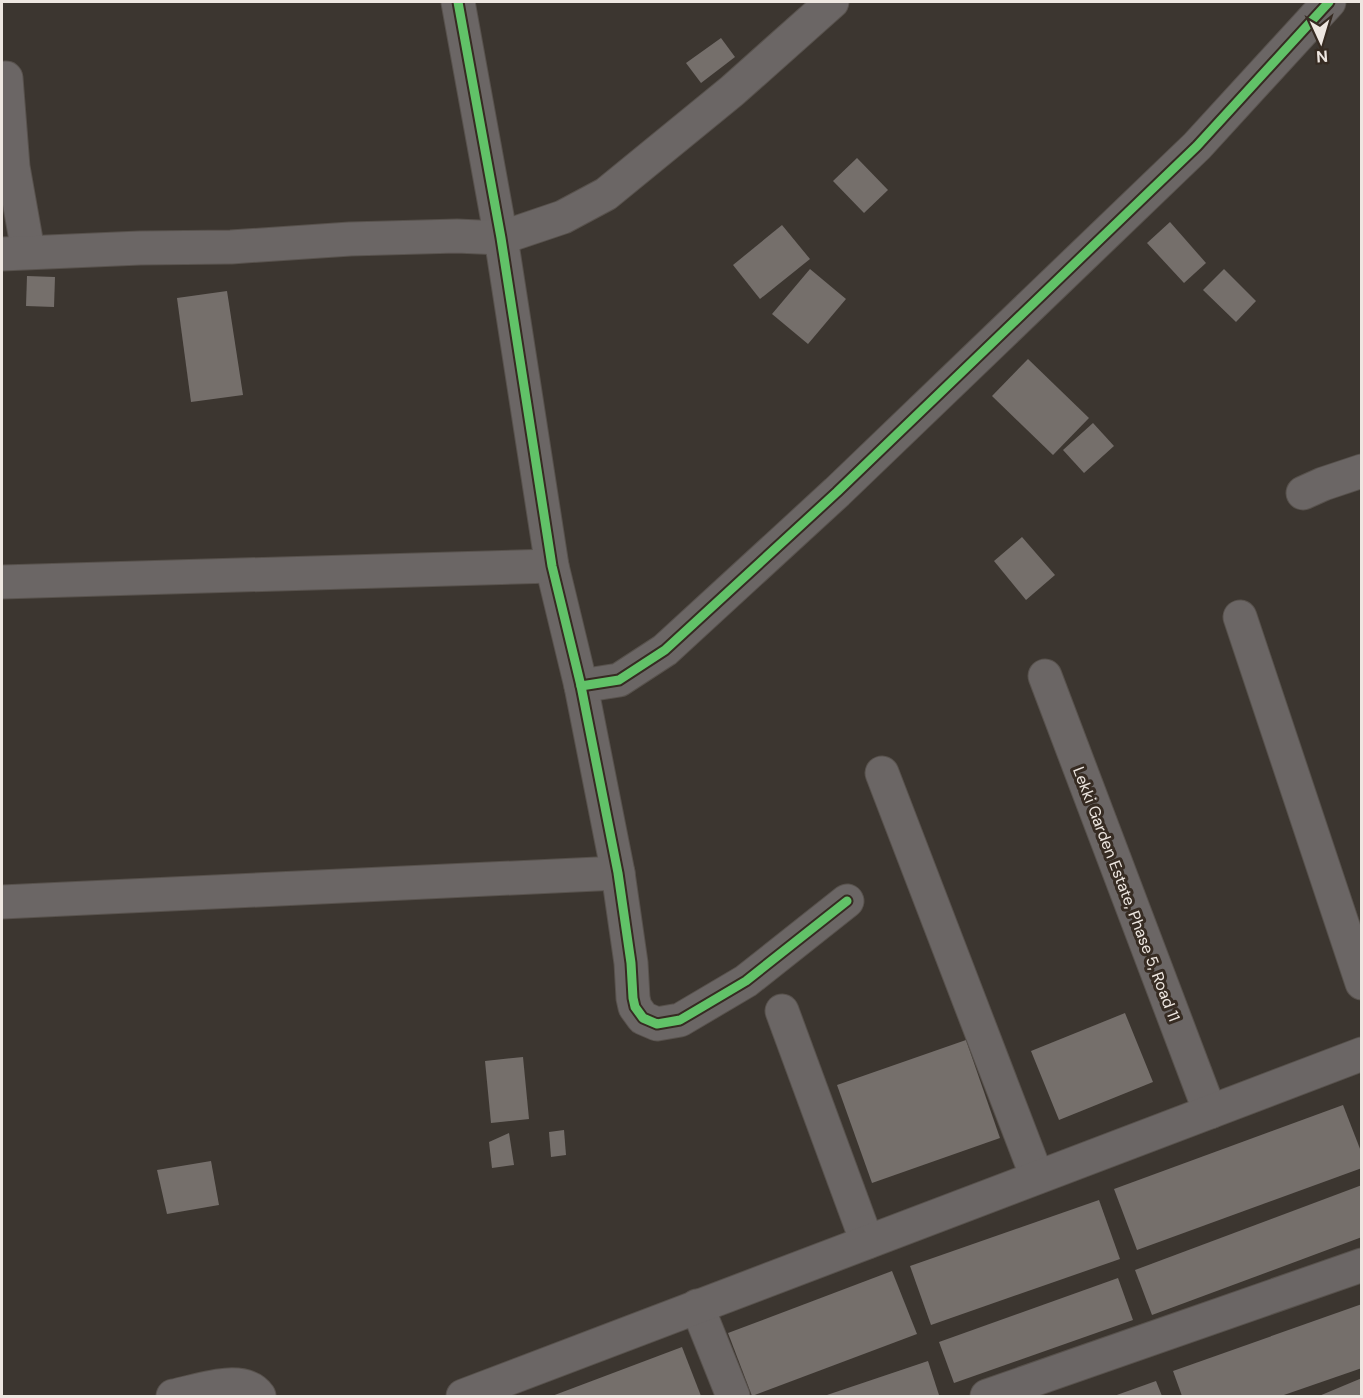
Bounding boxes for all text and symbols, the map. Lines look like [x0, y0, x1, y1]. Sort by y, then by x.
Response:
north arrow [1291, 12, 1351, 72]
text: N [1315, 46, 1329, 67]
street label: Lekki Garden Estate, Phase 5, Road 11 [1068, 764, 1185, 1025]

